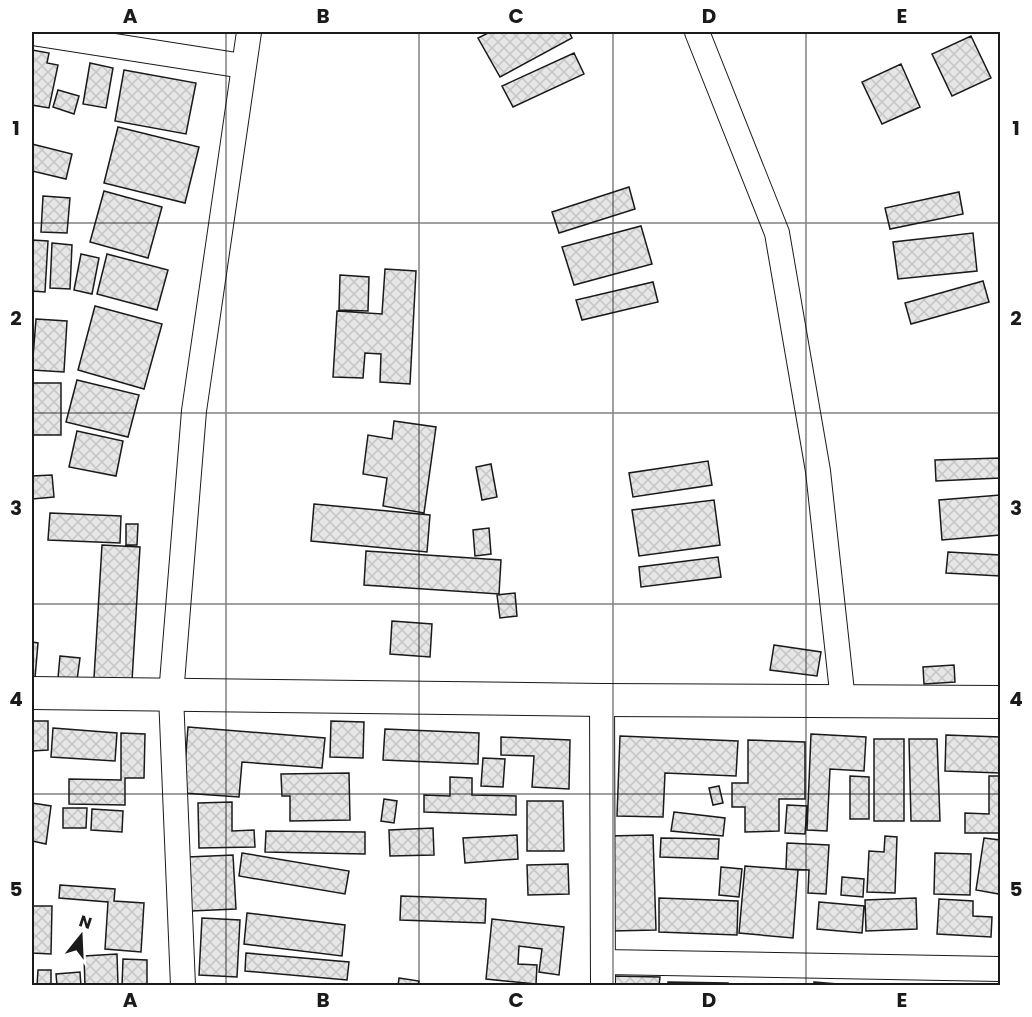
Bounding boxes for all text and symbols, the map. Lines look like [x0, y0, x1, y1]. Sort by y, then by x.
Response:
text: A [123, 2, 138, 30]
text: B [316, 2, 330, 30]
text: C [508, 2, 524, 30]
text: D [702, 2, 716, 30]
text: E [897, 2, 907, 30]
text: 1 [12, 114, 20, 142]
text: 1 [1012, 114, 1020, 142]
text: 2 [10, 304, 22, 332]
text: 2 [1010, 304, 1022, 332]
text: 3 [10, 494, 22, 522]
text: 3 [1010, 494, 1022, 522]
text: 4 [9, 685, 23, 713]
text: 4 [1009, 685, 1023, 713]
text: 5 [10, 875, 23, 903]
text: 5 [1010, 875, 1023, 903]
north arrow [51, 906, 111, 966]
text: N [76, 909, 95, 935]
text: A [123, 986, 138, 1014]
text: B [316, 986, 330, 1014]
text: C [508, 986, 524, 1014]
text: D [702, 986, 716, 1014]
text: E [897, 986, 907, 1014]

